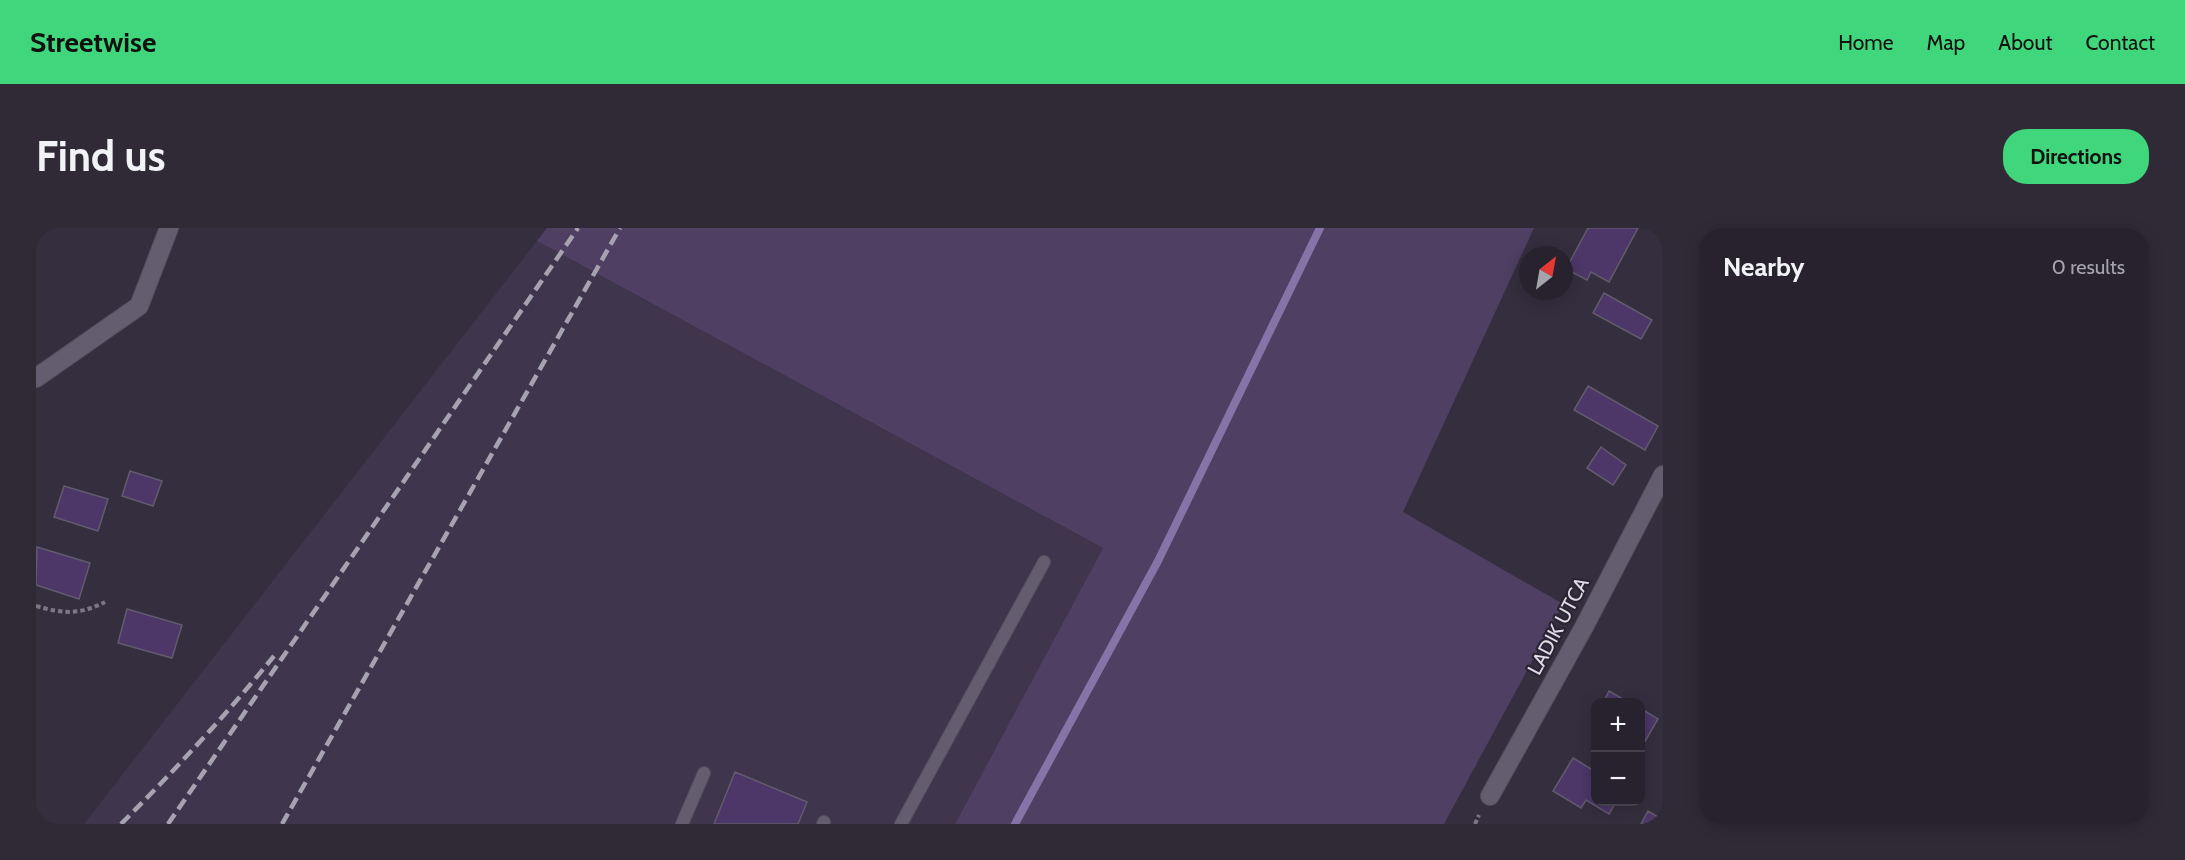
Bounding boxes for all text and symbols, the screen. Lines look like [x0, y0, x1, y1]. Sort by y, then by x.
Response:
text: Streetwise [30, 25, 156, 59]
text: Home [1838, 30, 1894, 55]
text: Map [1927, 30, 1965, 55]
text: About [1998, 30, 2052, 55]
text: Contact [2085, 30, 2155, 55]
button: Directions [2003, 129, 2149, 184]
text: Find us [36, 130, 165, 182]
north arrow [1519, 246, 1573, 300]
text: Nearby [1723, 251, 1804, 283]
text: 0 results [2052, 255, 2125, 279]
street label: LADIK UTCA [1522, 572, 1594, 679]
map controls [1591, 698, 1645, 806]
button: + [1591, 698, 1645, 752]
button: − [1591, 752, 1645, 806]

